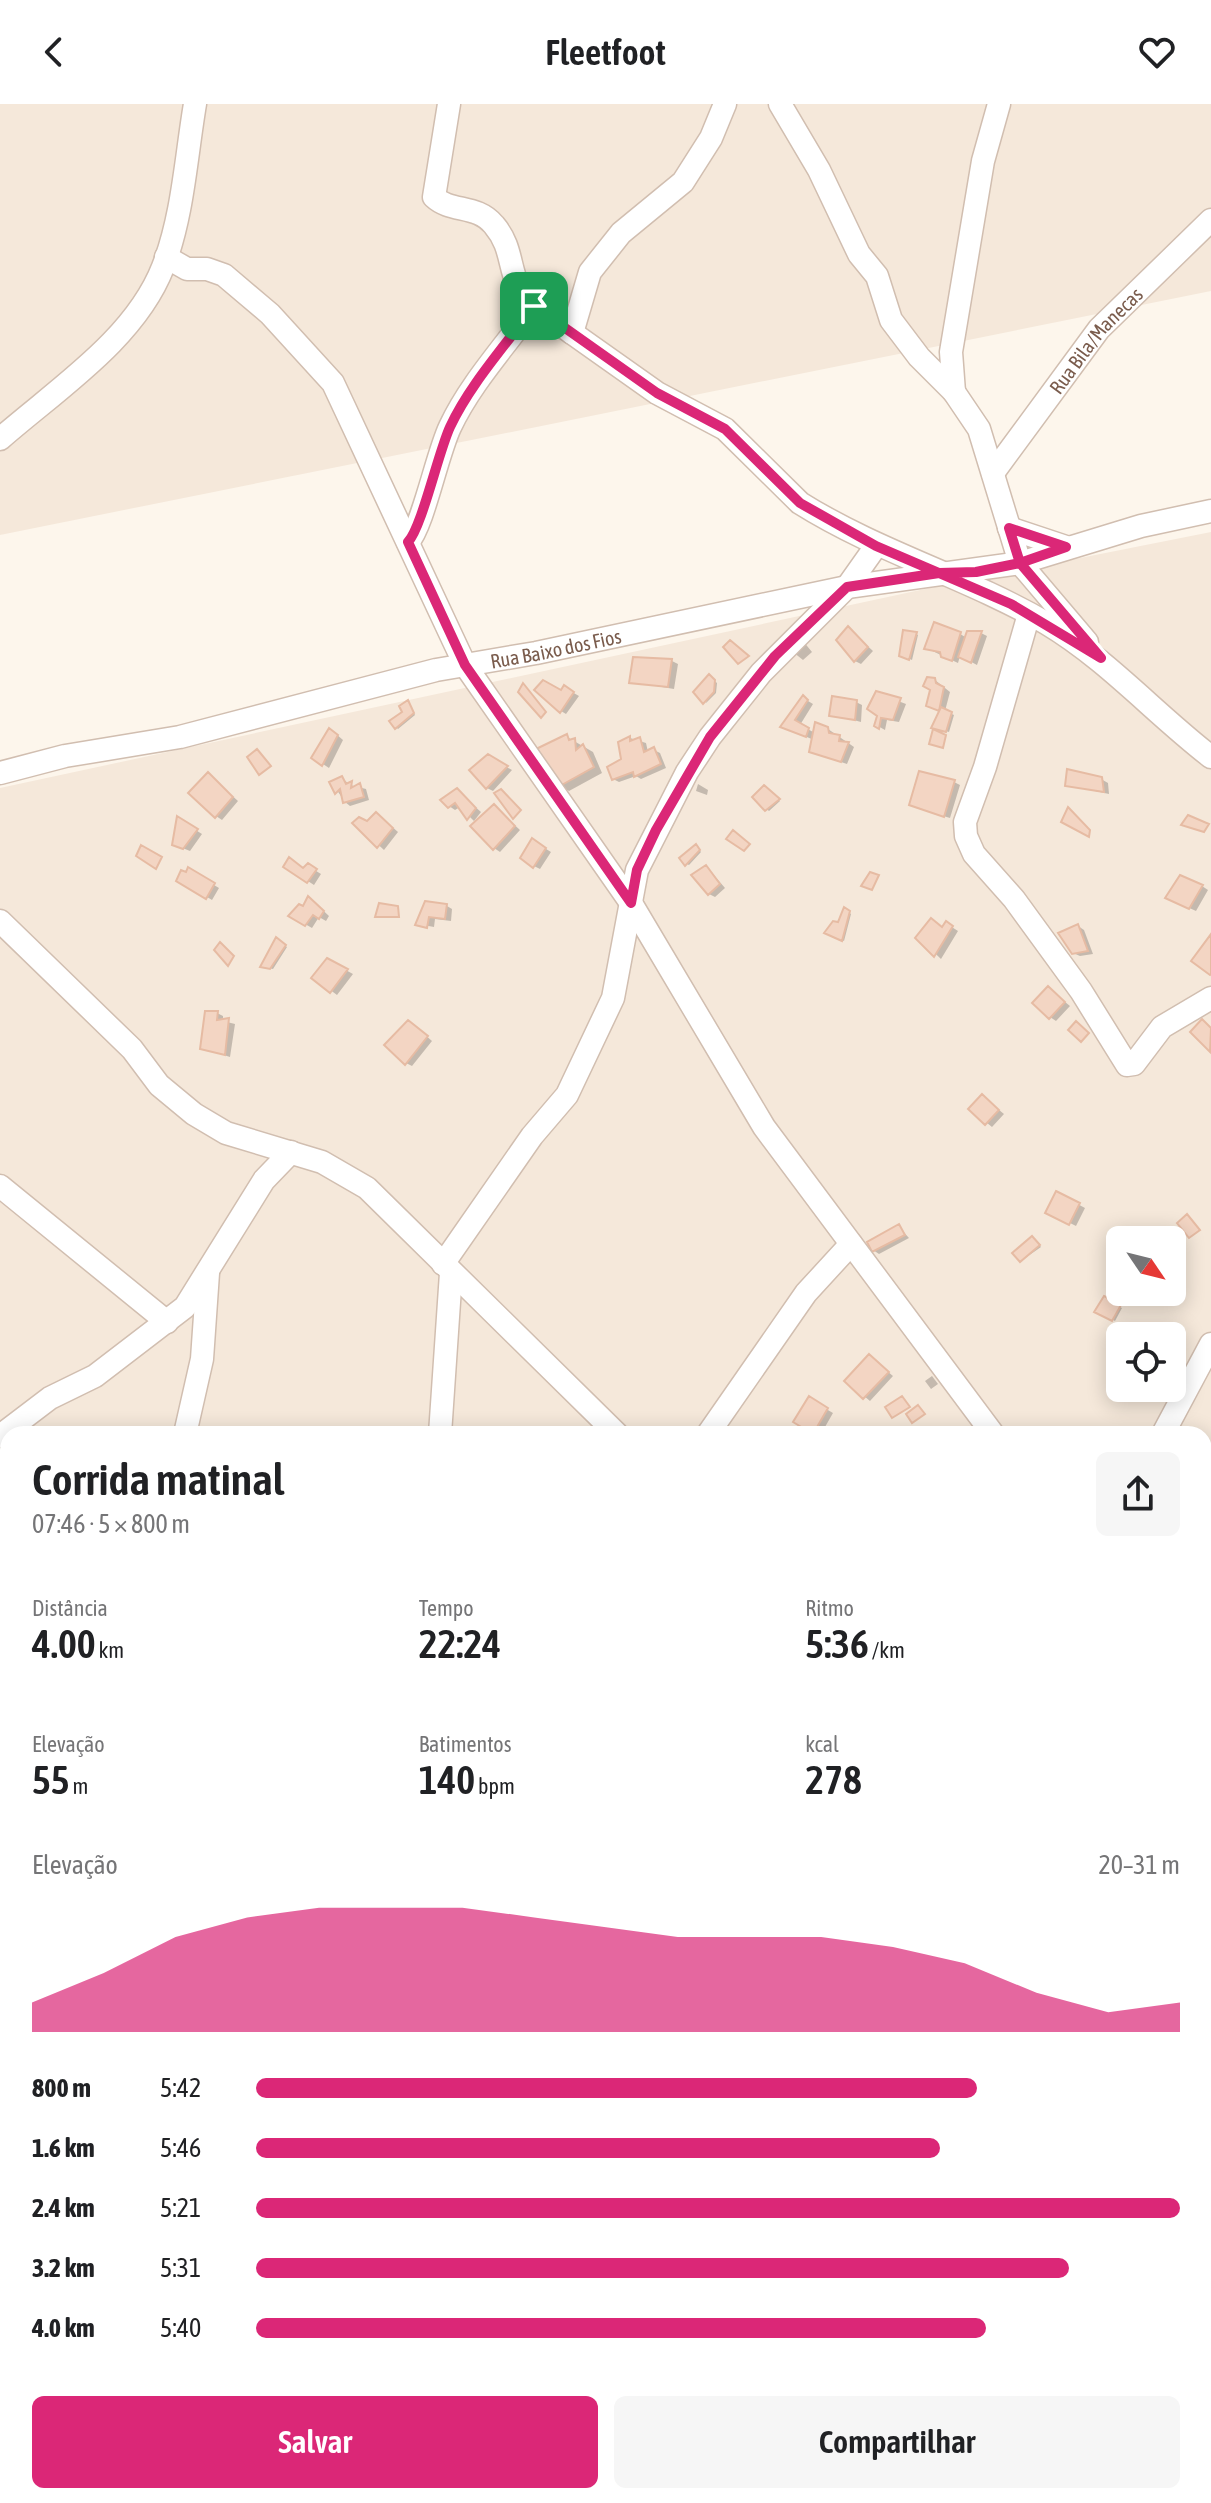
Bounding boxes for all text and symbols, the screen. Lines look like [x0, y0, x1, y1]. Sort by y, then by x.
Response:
icon: back [32, 30, 76, 74]
icon: heart [1135, 30, 1179, 74]
text: Fleetfoot [545, 31, 666, 73]
pin [500, 272, 568, 340]
street label: Rua Bila/Manecas [1044, 282, 1147, 398]
icon: arrive [512, 284, 556, 328]
street label: Rua Baixo dos Fios [488, 624, 623, 672]
north arrow [1106, 1226, 1186, 1306]
map controls [1106, 1226, 1186, 1402]
button: locate [1106, 1322, 1186, 1402]
button: share [1096, 1452, 1180, 1536]
text: Corrida matinal [32, 1454, 284, 1504]
text: 07:46 · 5 × 800 m [32, 1509, 190, 1539]
text: Distância [32, 1595, 108, 1621]
text: Tempo [419, 1595, 474, 1621]
text: Ritmo [805, 1595, 854, 1621]
text: 4.00 [32, 1621, 96, 1666]
text: 22:24 [419, 1621, 501, 1666]
text: 5:36 [805, 1621, 869, 1666]
text: km [96, 1637, 124, 1663]
text: /km [869, 1637, 905, 1663]
text: Elevação [32, 1731, 105, 1757]
text: Batimentos [419, 1731, 511, 1757]
text: kcal [805, 1731, 839, 1757]
text: 55 [32, 1757, 70, 1802]
text: 140 [419, 1757, 475, 1802]
text: 278 [805, 1757, 862, 1802]
text: m [70, 1773, 88, 1799]
text: bpm [475, 1773, 515, 1799]
text: Elevação [32, 1850, 118, 1880]
text: 20–31 m [1098, 1850, 1180, 1880]
text: 800 m [32, 2073, 91, 2103]
text: 5:42 [160, 2073, 201, 2103]
text: 1.6 km [32, 2133, 95, 2163]
text: 5:46 [160, 2133, 201, 2163]
text: 2.4 km [32, 2193, 95, 2223]
text: 5:21 [160, 2193, 201, 2223]
text: 3.2 km [32, 2253, 95, 2283]
text: 5:31 [160, 2253, 201, 2283]
text: 4.0 km [32, 2313, 95, 2343]
text: 5:40 [160, 2313, 201, 2343]
button: Salvar [32, 2396, 598, 2488]
button: Compartilhar [614, 2396, 1180, 2488]

